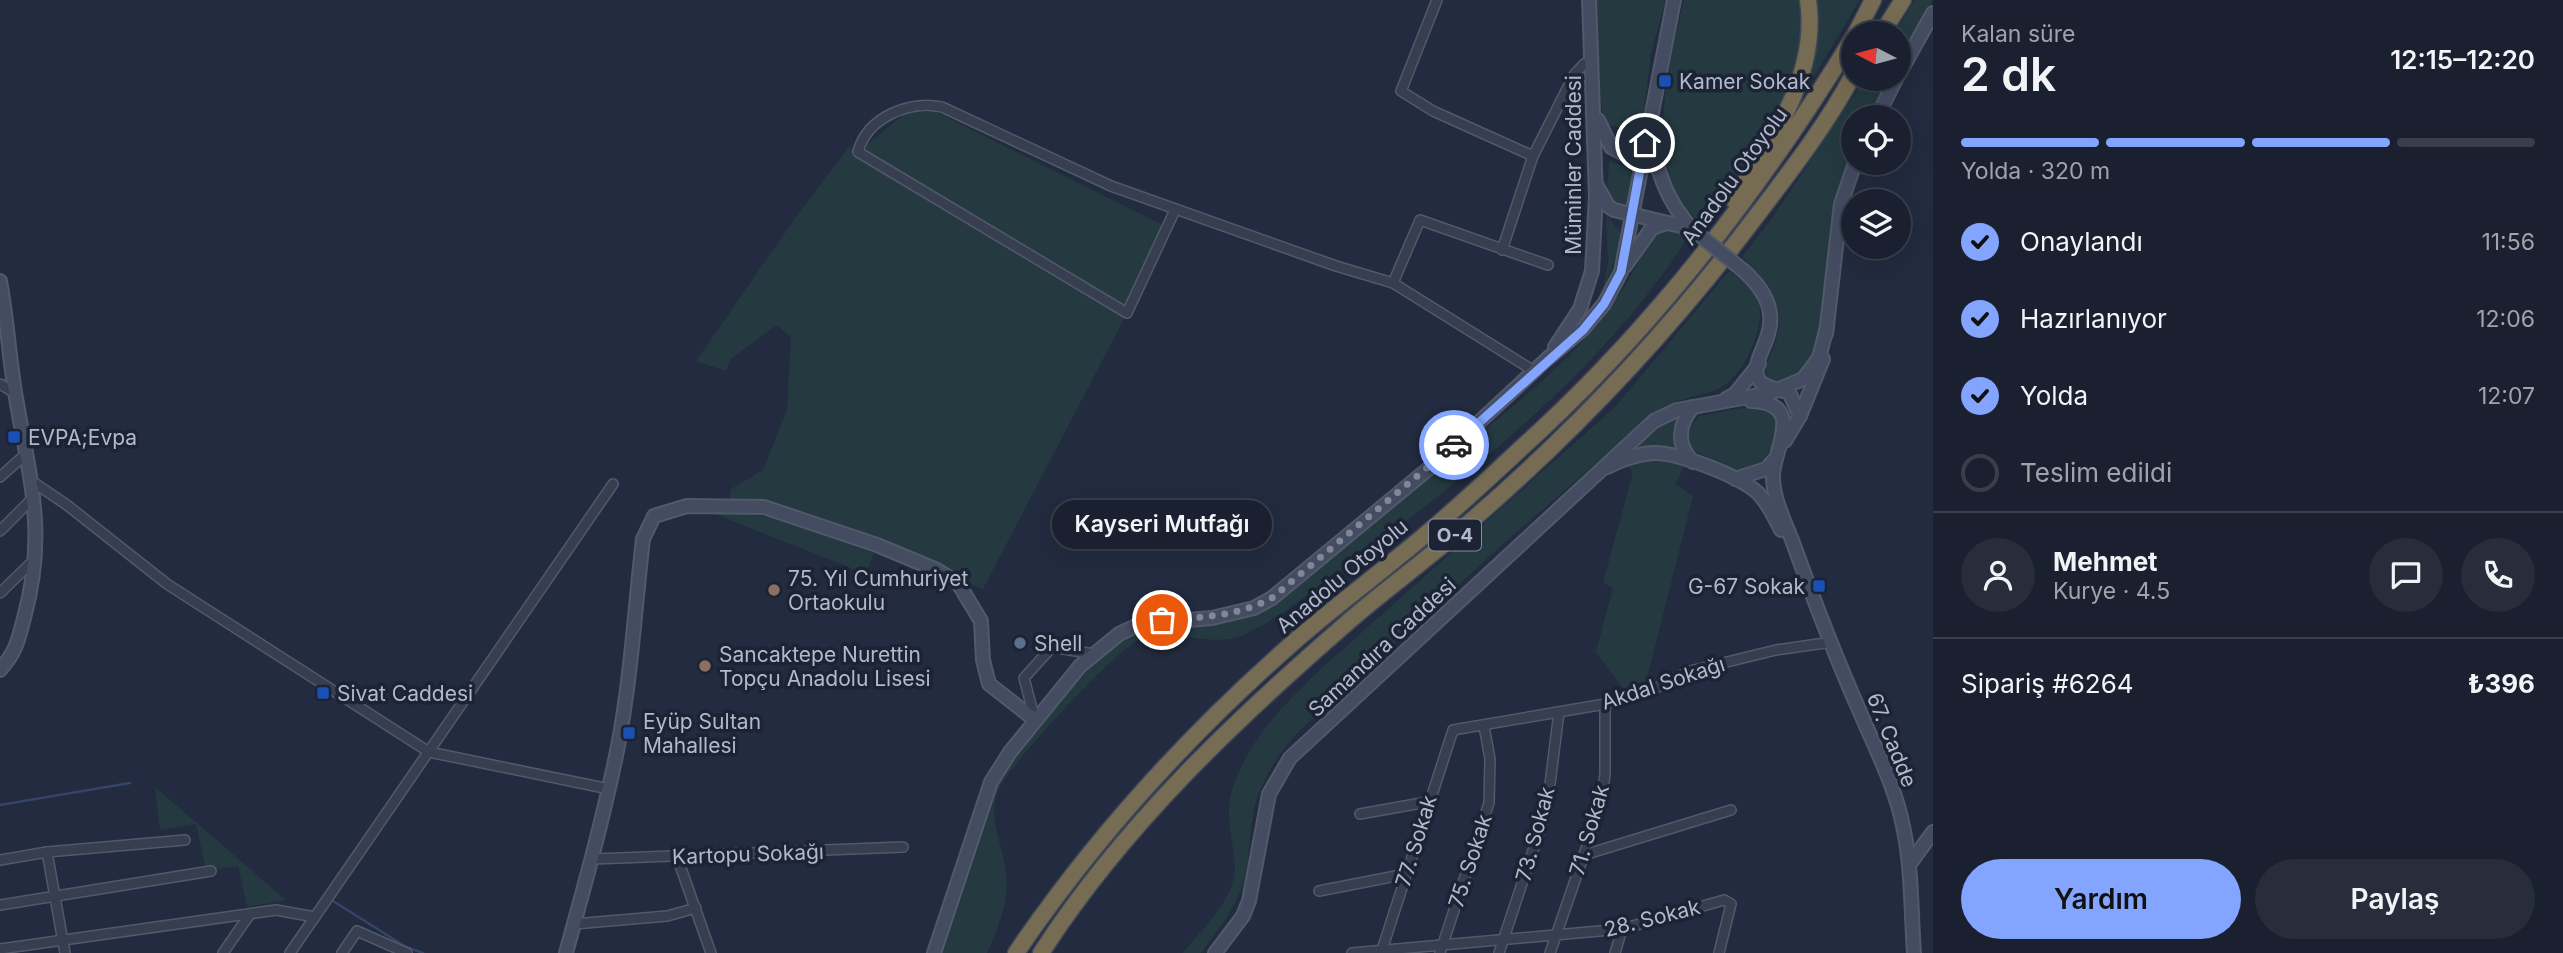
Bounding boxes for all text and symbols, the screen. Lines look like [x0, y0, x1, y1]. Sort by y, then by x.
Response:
text: Kalan süre [1961, 20, 2075, 48]
north arrow [1841, 21, 1911, 91]
map controls [1841, 21, 1911, 259]
text: 12:15–12:20 [2390, 44, 2535, 75]
text: 2 dk [1961, 46, 2056, 102]
place label: Kamer Sokak [1679, 69, 1811, 94]
marker: Kamer Sokak [1657, 73, 1673, 89]
street label: Müminler Caddesi [1561, 75, 1586, 255]
street label: Anadolu Otoyolu [1676, 102, 1792, 250]
button: locate [1841, 105, 1911, 175]
pin [1615, 113, 1675, 173]
icon: home [1626, 124, 1664, 162]
text: Yolda · 320 m [1961, 157, 2110, 185]
button: layers [1841, 189, 1911, 259]
icon: check [1961, 223, 1999, 261]
text: Onaylandı [2020, 226, 2143, 257]
text: 11:56 [2481, 228, 2535, 256]
icon: check [1961, 300, 1999, 338]
text: Hazırlanıyor [2020, 303, 2167, 334]
text: 12:06 [2476, 305, 2535, 333]
icon: check [1961, 377, 1999, 415]
text: Yolda [2020, 380, 2088, 411]
text: 12:07 [2478, 382, 2535, 410]
courier [1419, 410, 1489, 480]
place label: EVPA;Evpa [28, 425, 137, 450]
icon: car [1435, 426, 1473, 464]
marker: EVPA;Evpa [6, 429, 22, 445]
text: Teslim edildi [2020, 457, 2172, 488]
callout: Kayseri Mutfağı [1052, 501, 1272, 550]
text: Kayseri Mutfağı [1075, 510, 1249, 538]
street label: Anadolu Otoyolu [1271, 514, 1413, 638]
road number: O-4 [1429, 520, 1481, 550]
button: person [1961, 538, 2035, 612]
button: chat [2369, 538, 2443, 612]
button: phone [2461, 538, 2535, 612]
text: Mehmet [2053, 546, 2158, 577]
place label: 75. Yıl Cumhuriyet Ortaokulu [788, 566, 969, 615]
street label: Samandıra Caddesi [1303, 572, 1461, 722]
place label: G-67 Sokak [1688, 574, 1805, 599]
text: Kurye · 4.5 [2053, 577, 2170, 605]
marker: G-67 Sokak [1811, 578, 1827, 594]
marker: 75. Yıl Cumhuriyet Ortaokulu [766, 582, 782, 598]
pin [1132, 590, 1192, 650]
icon: bag [1143, 601, 1181, 639]
place label: Shell [1034, 631, 1082, 656]
marker: Shell [1012, 635, 1028, 651]
place label: Sancaktepe Nurettin Topçu Anadolu Lisesi [719, 642, 931, 691]
street label: Akdal Sokağı [1598, 651, 1728, 715]
marker: Sancaktepe Nurettin Topçu Anadolu Lisesi [697, 658, 713, 674]
text: Sipariş #6264 [1961, 668, 2134, 699]
text: ₺396 [2468, 668, 2535, 699]
place label: Sivat Caddesi [337, 681, 473, 706]
marker: Sivat Caddesi [315, 685, 331, 701]
street label: 67. Cadde [1862, 689, 1922, 791]
place label: Eyüp Sultan Mahallesi [643, 709, 761, 758]
marker: Eyüp Sultan Mahallesi [621, 725, 637, 741]
street label: 71. Sokak [1564, 781, 1614, 878]
street label: 73. Sokak [1510, 784, 1560, 884]
street label: 77. Sokak [1390, 792, 1442, 890]
street label: 75. Sokak [1443, 811, 1497, 911]
street label: Kartopu Sokağı [672, 839, 824, 869]
button: Yardım [1961, 859, 2241, 939]
button: Paylaş [2255, 859, 2535, 939]
street label: 28. Sokak [1601, 894, 1703, 942]

